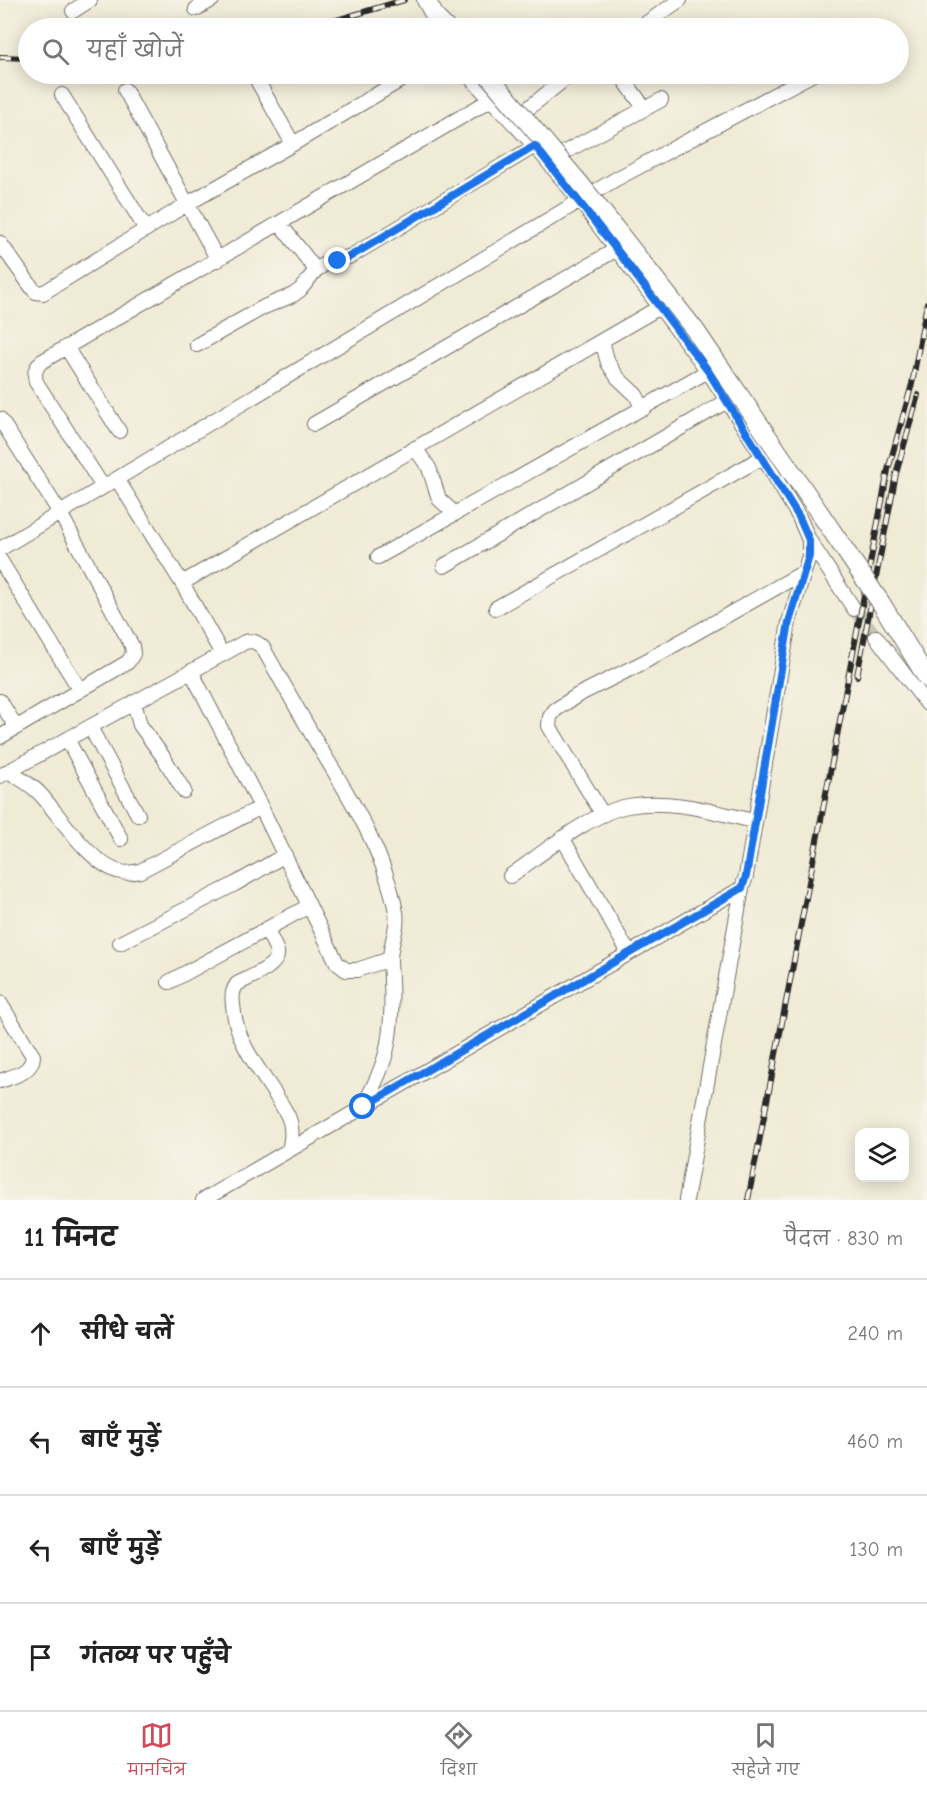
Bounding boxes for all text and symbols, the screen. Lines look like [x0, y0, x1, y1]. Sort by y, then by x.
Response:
search box [18, 18, 909, 84]
icon: search [39, 35, 72, 68]
text: यहाँ खोजें [87, 37, 183, 63]
route end [324, 247, 350, 273]
route start [349, 1093, 375, 1119]
map controls [855, 1128, 909, 1182]
button: layers [855, 1128, 909, 1182]
text: 11 मिनट [24, 1223, 117, 1253]
text: पैदल · 830 m [784, 1227, 903, 1250]
icon: ahead [24, 1317, 57, 1350]
text: सीधे चलें [81, 1319, 173, 1345]
text: 240 m [848, 1322, 903, 1345]
icon: left [24, 1425, 57, 1458]
text: बाएँ मुड़ें [81, 1427, 160, 1453]
text: 460 m [847, 1430, 903, 1453]
icon: left [24, 1533, 57, 1566]
text: बाएँ मुड़ें [81, 1535, 160, 1561]
text: 130 m [850, 1538, 903, 1561]
icon: arrive [24, 1641, 57, 1674]
text: गंतव्य पर पहुँचे [81, 1643, 230, 1669]
tab: मानचित्र [127, 1719, 186, 1787]
tab: दिशा [441, 1719, 477, 1787]
tab: सहेजे गए [732, 1719, 800, 1787]

